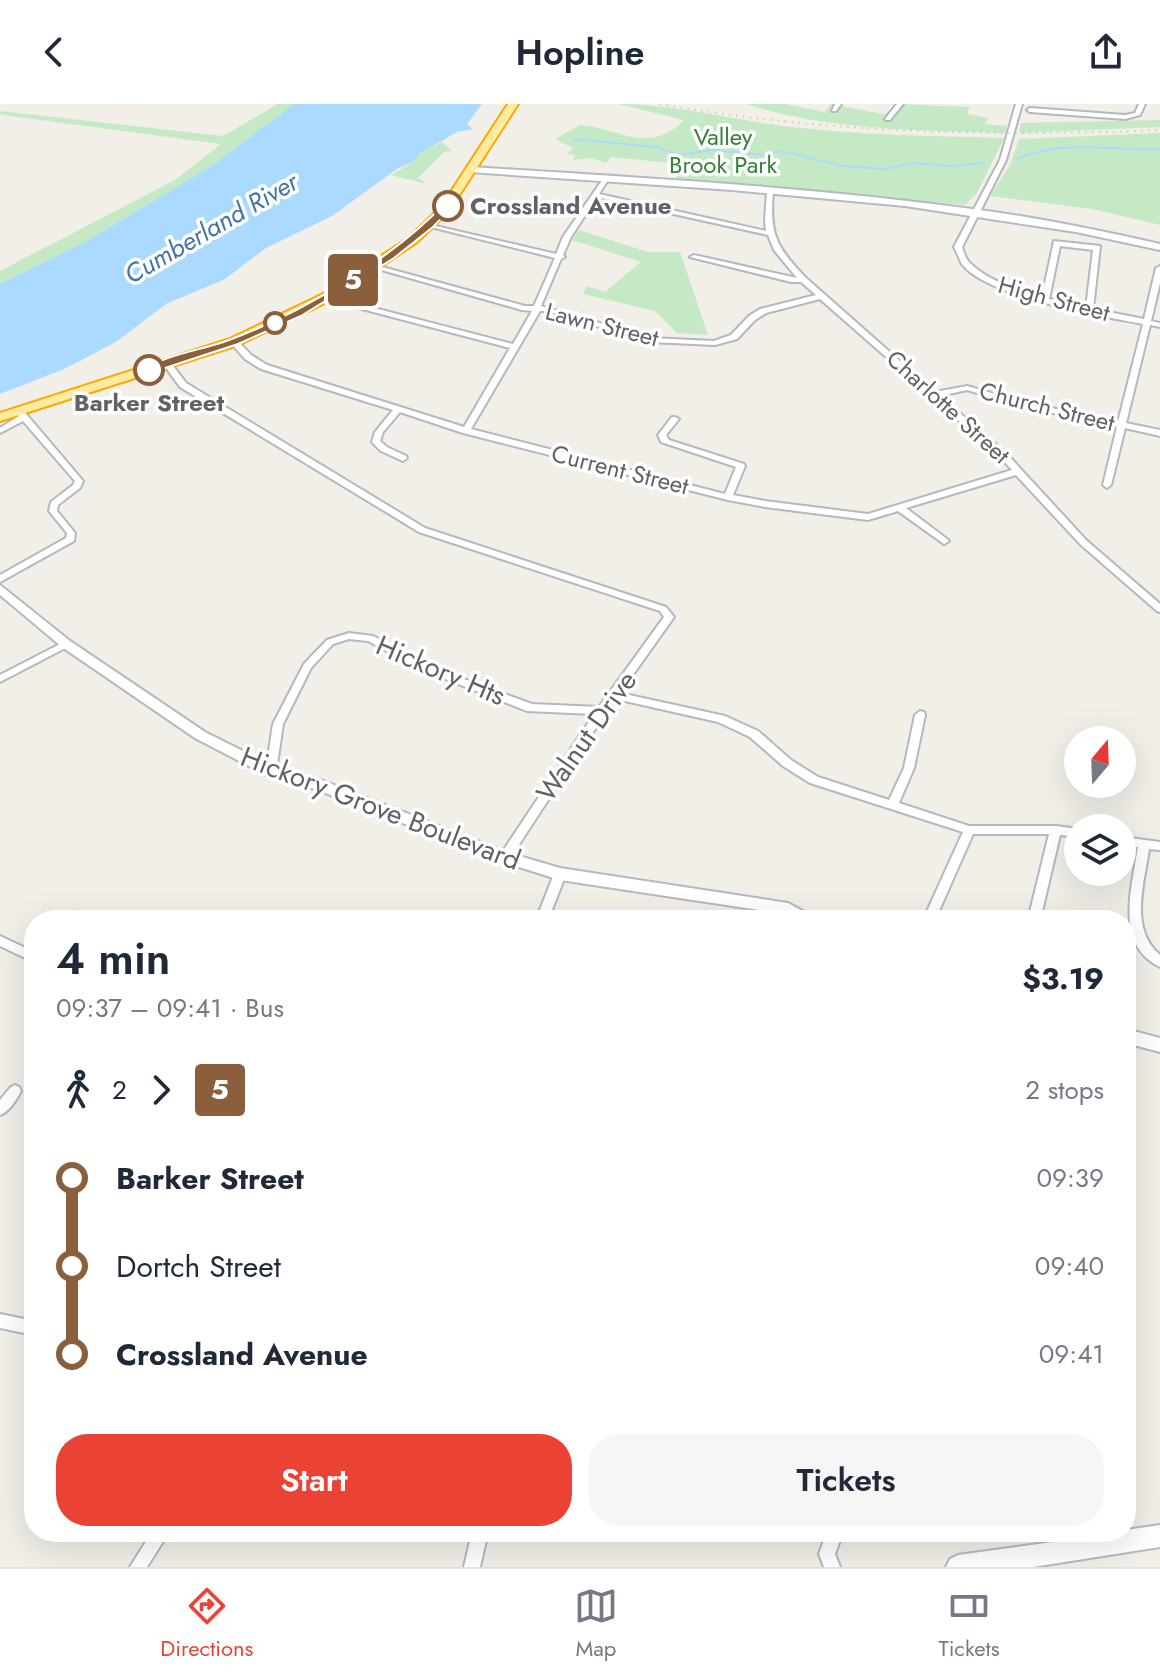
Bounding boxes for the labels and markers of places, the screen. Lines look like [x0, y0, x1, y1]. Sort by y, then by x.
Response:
place label: Crossland Avenue [470, 188, 671, 223]
marker: Crossland Avenue [433, 191, 463, 221]
unlabelled marker [264, 312, 286, 334]
marker: Barker Street [134, 355, 164, 385]
place label: Barker Street [74, 385, 225, 420]

